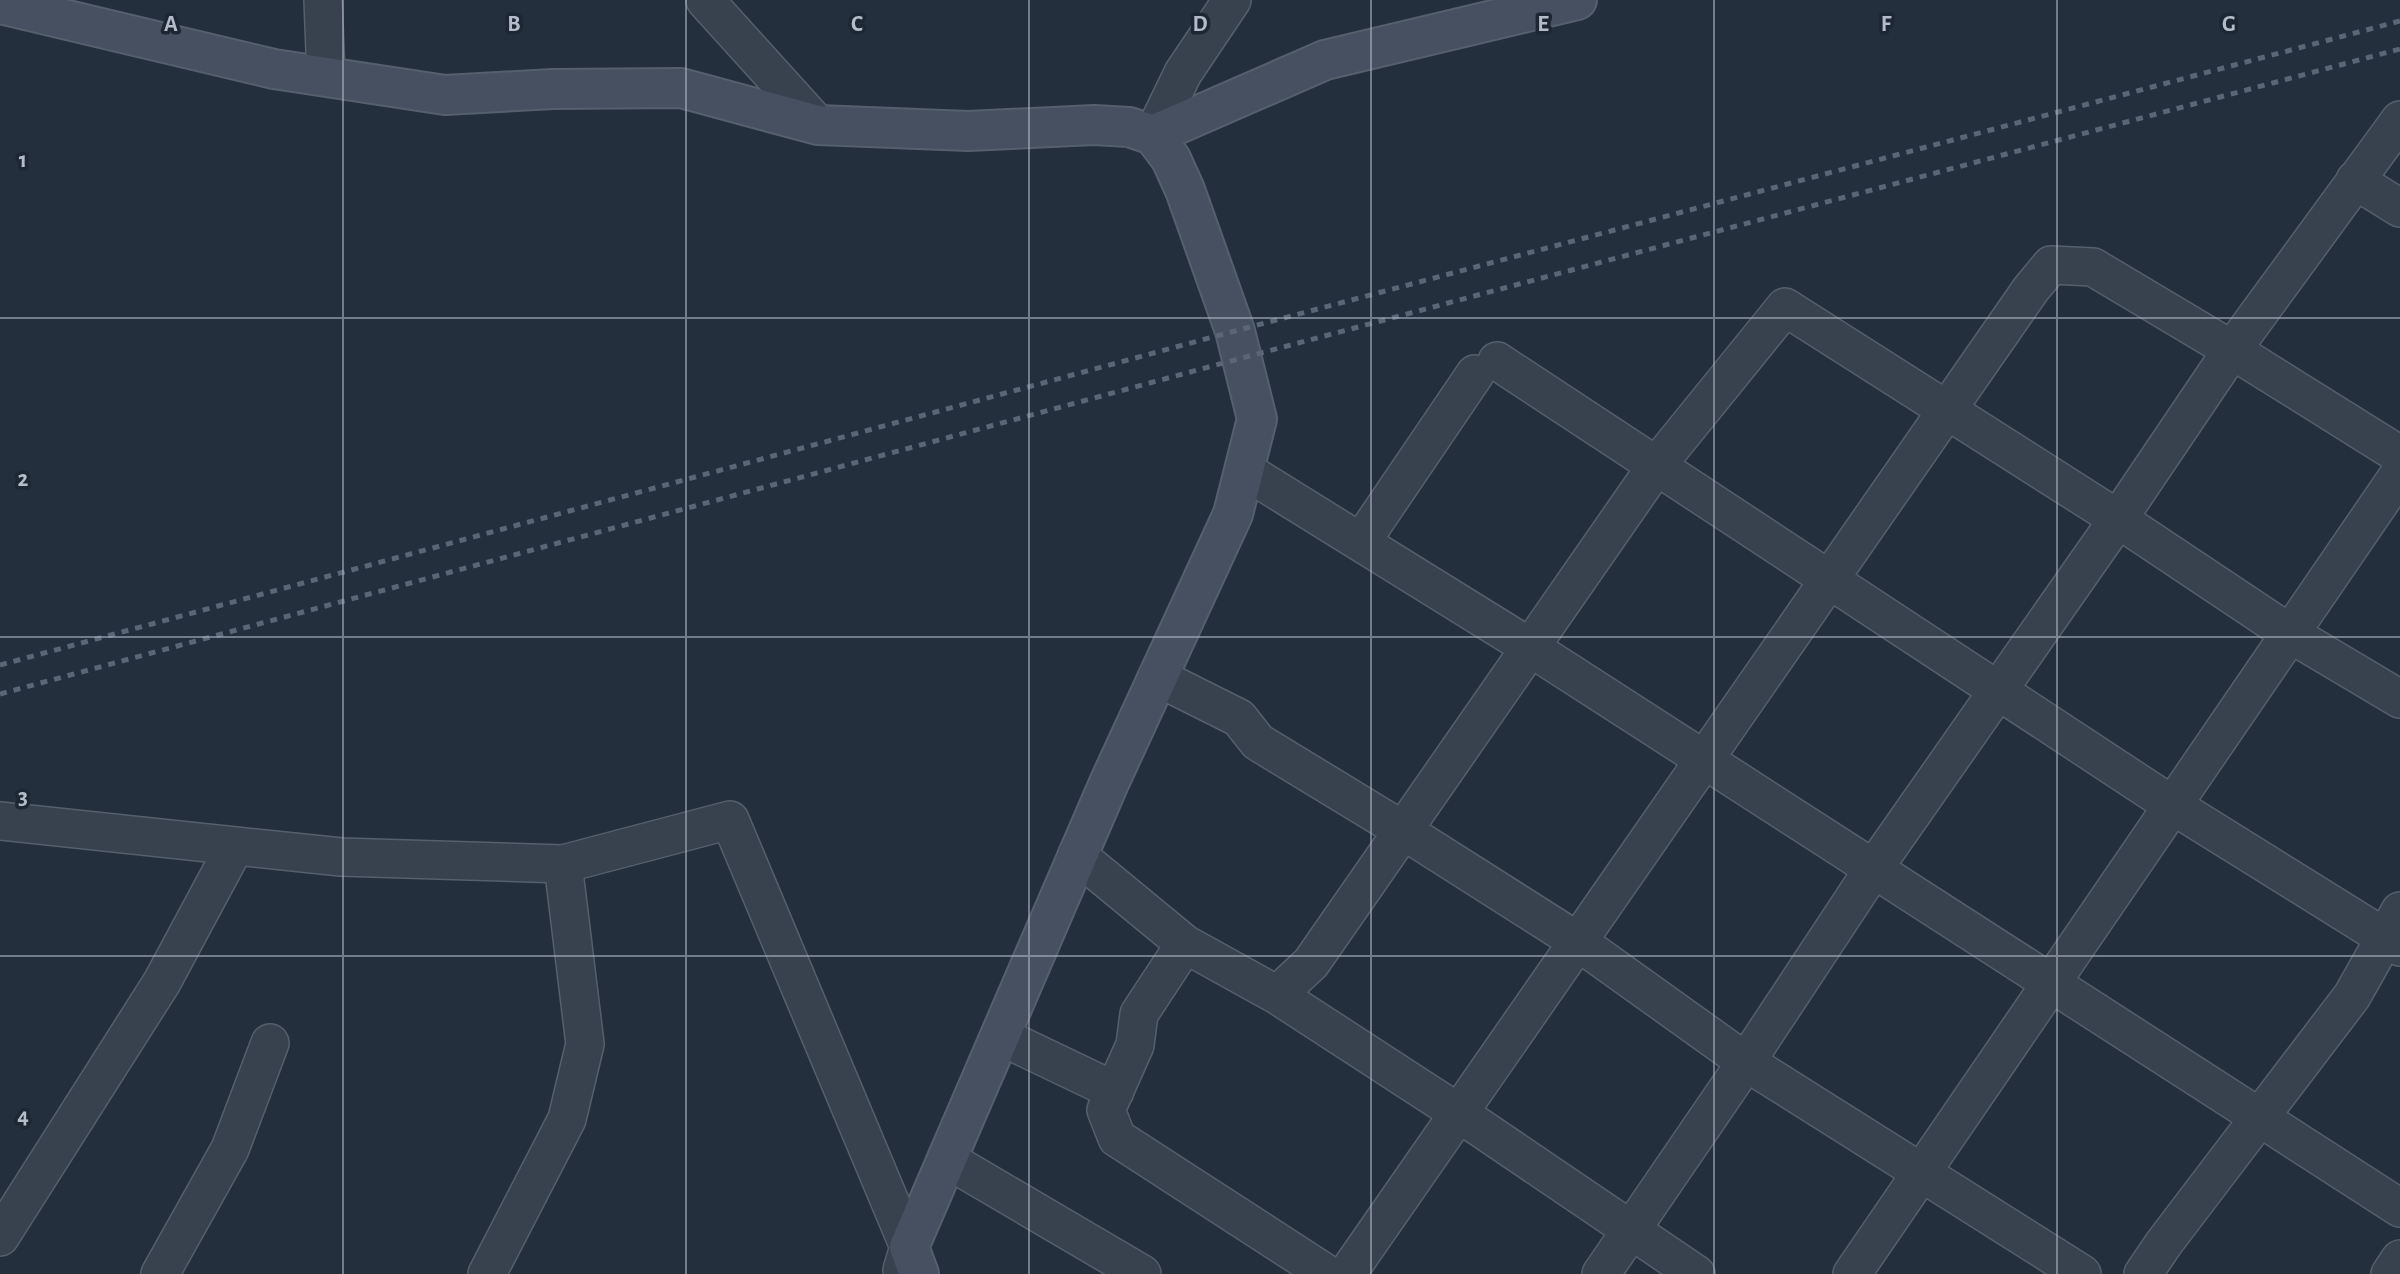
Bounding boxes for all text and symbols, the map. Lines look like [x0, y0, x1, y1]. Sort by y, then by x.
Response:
text: A [164, 13, 178, 36]
text: B [507, 13, 521, 36]
text: C [851, 13, 863, 36]
text: D [1192, 13, 1208, 36]
text: E [1537, 13, 1549, 36]
text: F [1881, 13, 1892, 36]
text: G [2222, 13, 2236, 36]
text: 1 [19, 149, 27, 172]
text: 2 [18, 468, 29, 491]
text: 3 [18, 786, 28, 809]
text: 4 [17, 1105, 29, 1128]

